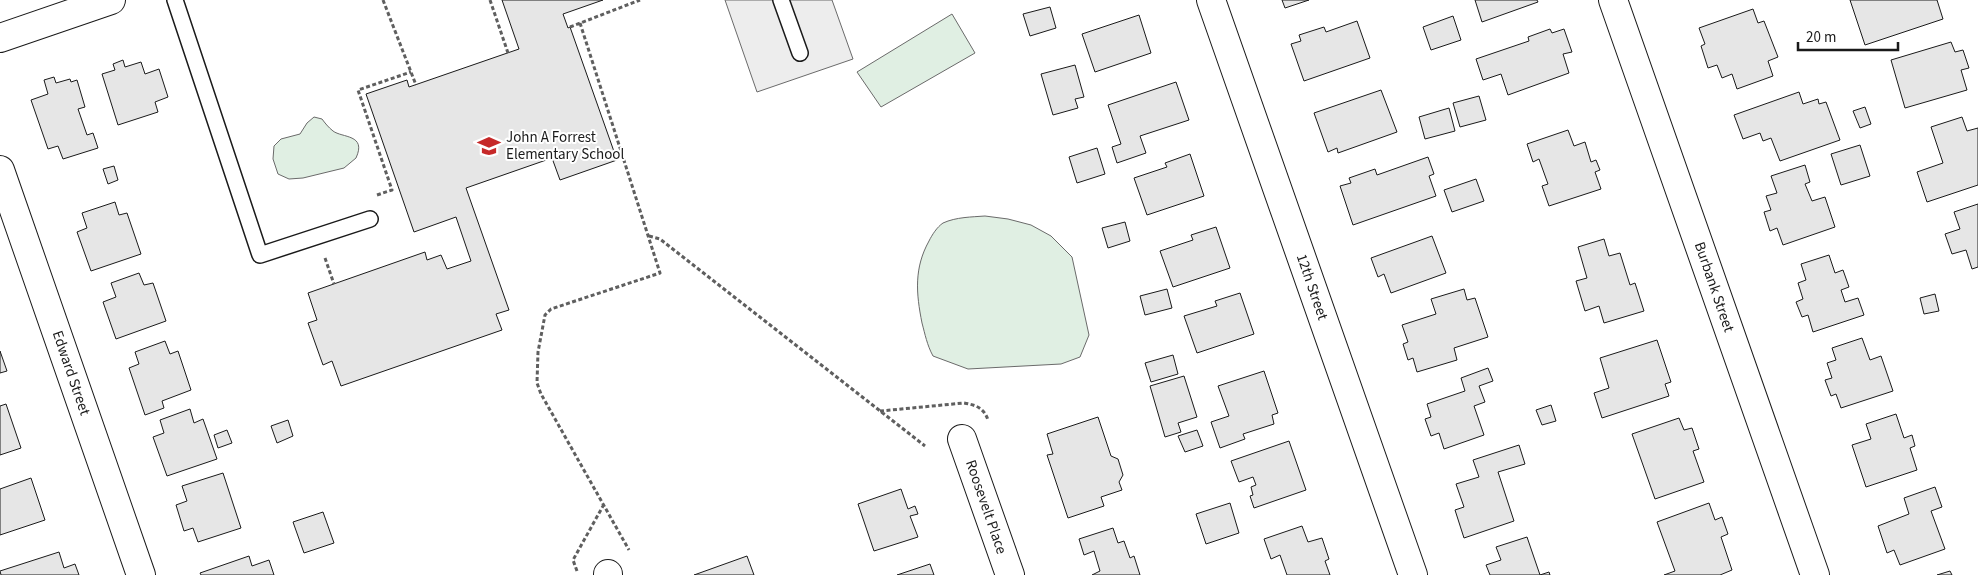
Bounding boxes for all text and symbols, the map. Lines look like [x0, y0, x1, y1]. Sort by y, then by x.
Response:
scale bar [1798, 20, 1898, 52]
text: 20 m [1806, 27, 1836, 48]
place label: John A Forrest Elementary School [506, 127, 624, 165]
school or university icon: John A Forrest Elementary School [476, 133, 502, 159]
street label: Burbank Street [1689, 239, 1739, 335]
street label: 12th Street [1291, 251, 1333, 323]
street label: Edward Street [47, 328, 95, 418]
street label: Roosevelt Place [960, 457, 1012, 557]

